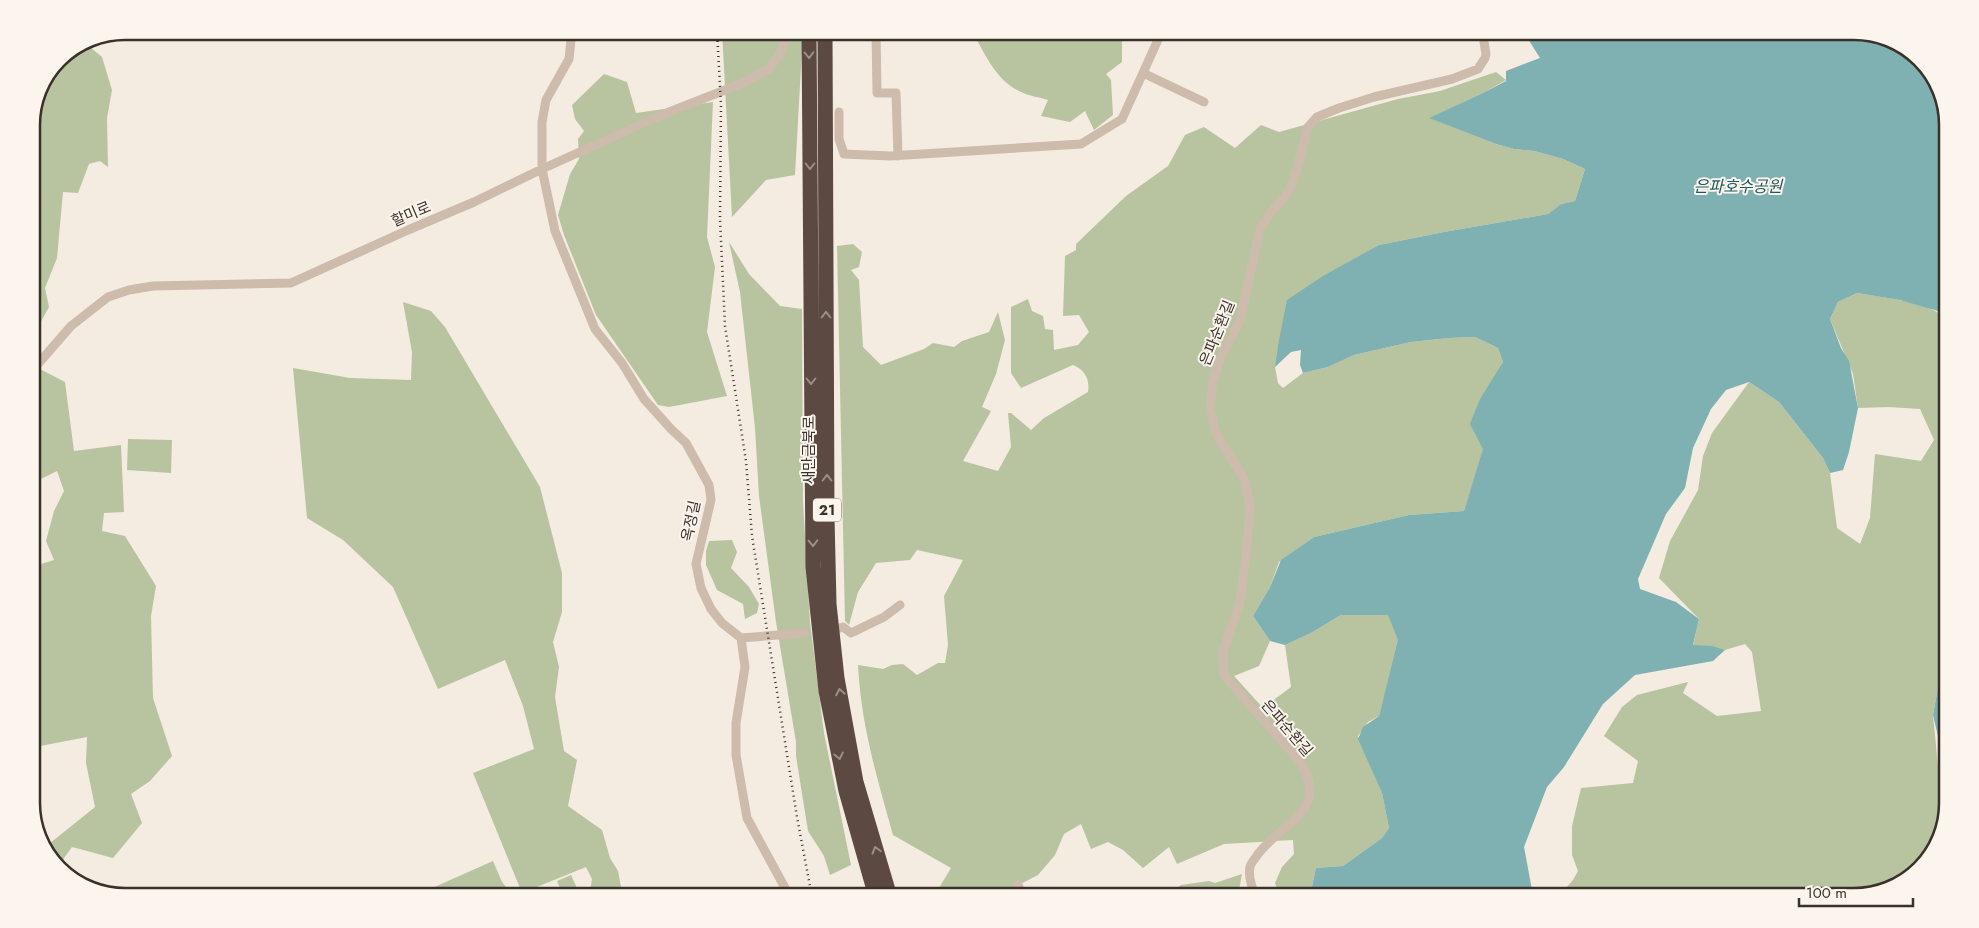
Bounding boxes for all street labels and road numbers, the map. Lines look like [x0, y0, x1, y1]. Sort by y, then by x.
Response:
street label: 할미로 [388, 196, 434, 232]
street label: 은파순환길 [1194, 297, 1240, 369]
street label: 새만금북로 [798, 415, 820, 485]
street label: 옥정길 [676, 498, 706, 544]
road number: 21 [813, 498, 841, 522]
street label: 은파순환길 [1256, 695, 1318, 761]

